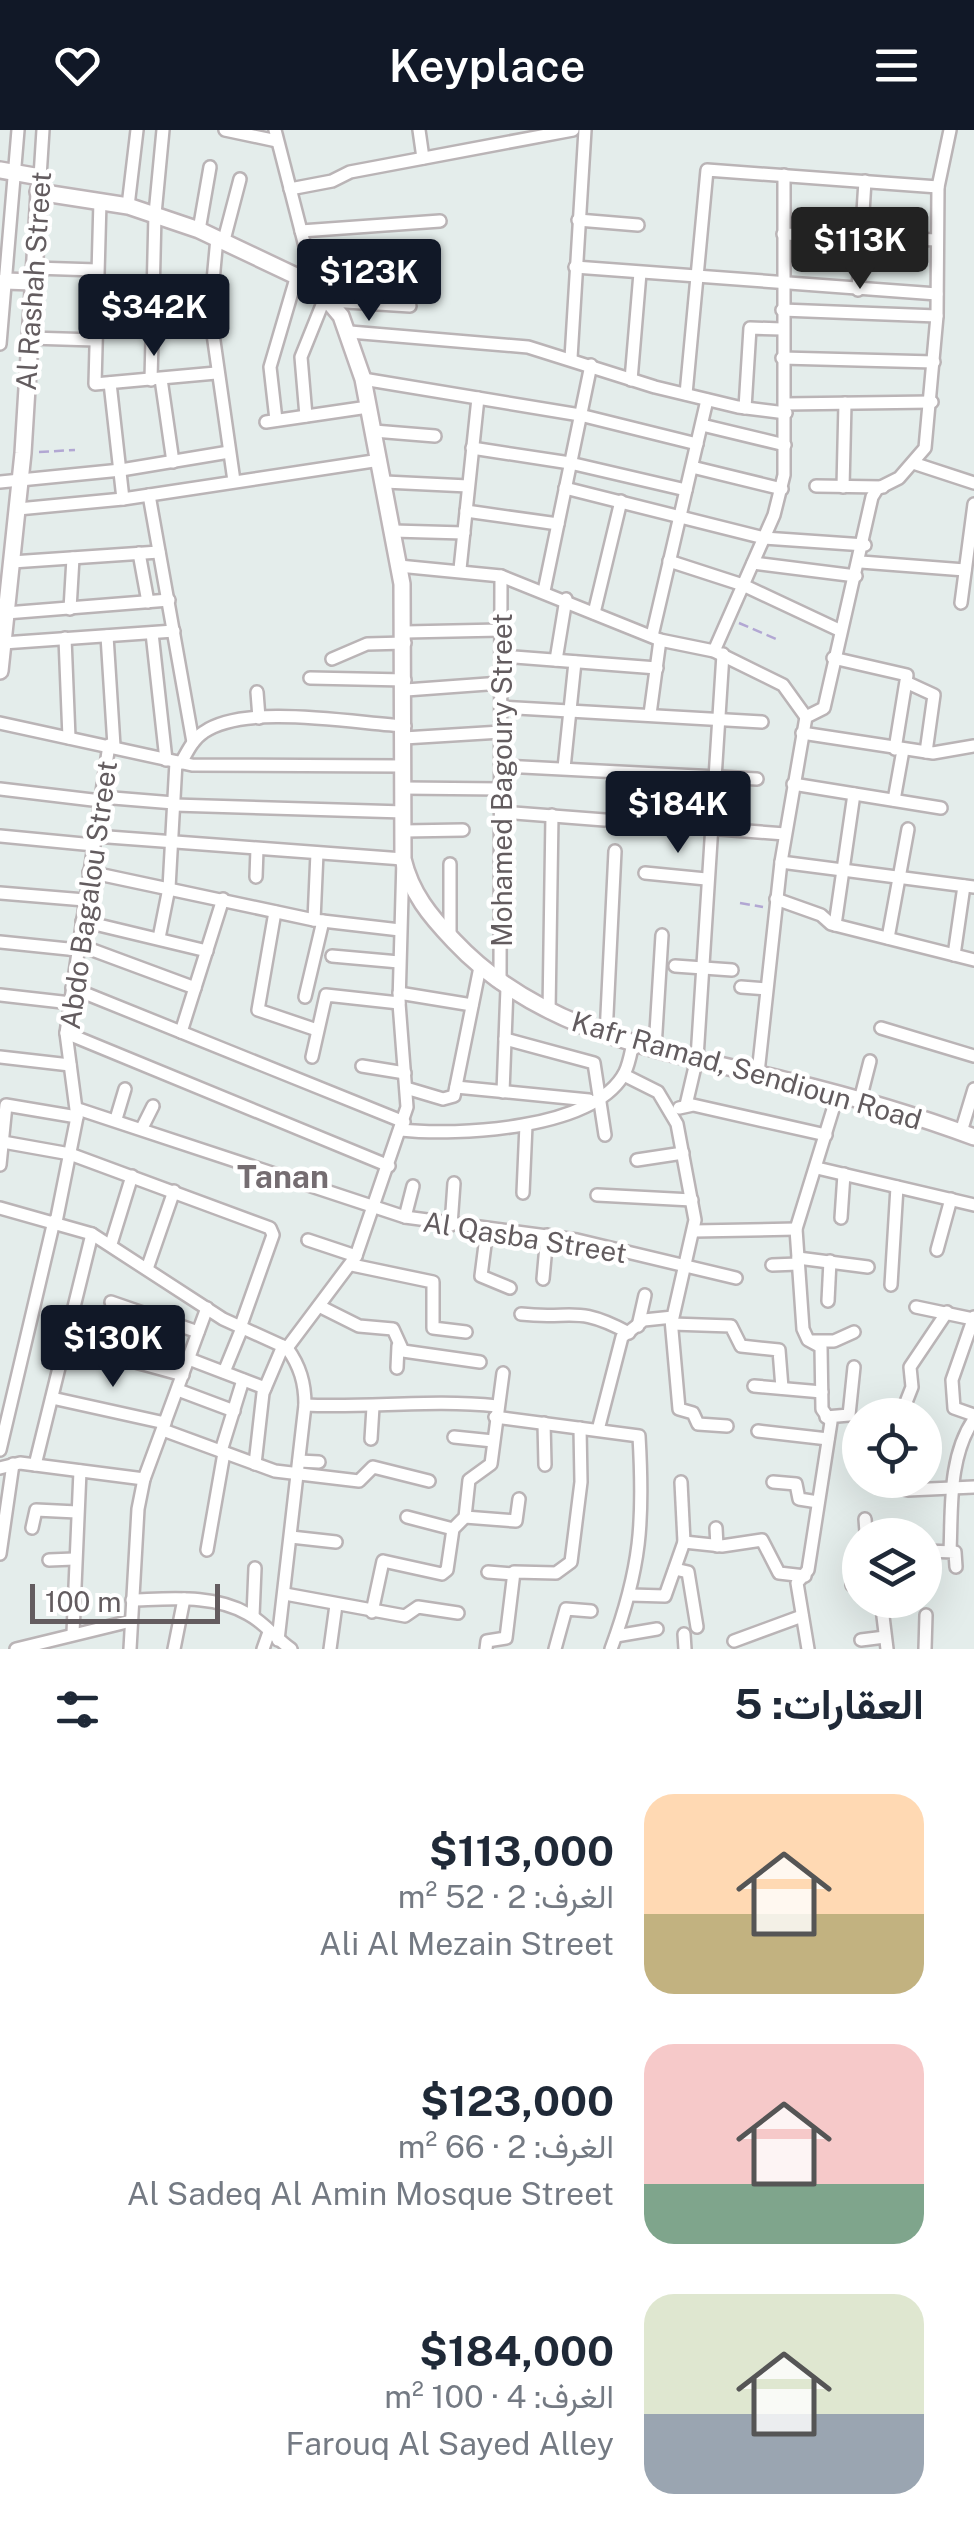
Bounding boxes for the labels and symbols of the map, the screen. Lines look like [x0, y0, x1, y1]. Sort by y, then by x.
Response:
street label: Al Rashah Street [9, 170, 57, 392]
pin: $113K [790, 207, 930, 292]
pin: $123K [299, 239, 439, 324]
pin: $342K [84, 274, 224, 359]
street label: Mohamed Bagoury Street [485, 613, 518, 947]
street label: Abdo Bagalou Street [53, 759, 123, 1031]
pin: $184K [608, 771, 748, 856]
street label: Kafr Ramad, Sendioun Road [568, 1004, 926, 1136]
district label: Tanan [237, 1158, 329, 1195]
street label: Al Qasba Street [421, 1205, 629, 1269]
pin: $130K [43, 1305, 183, 1390]
scale bar [30, 1579, 220, 1624]

